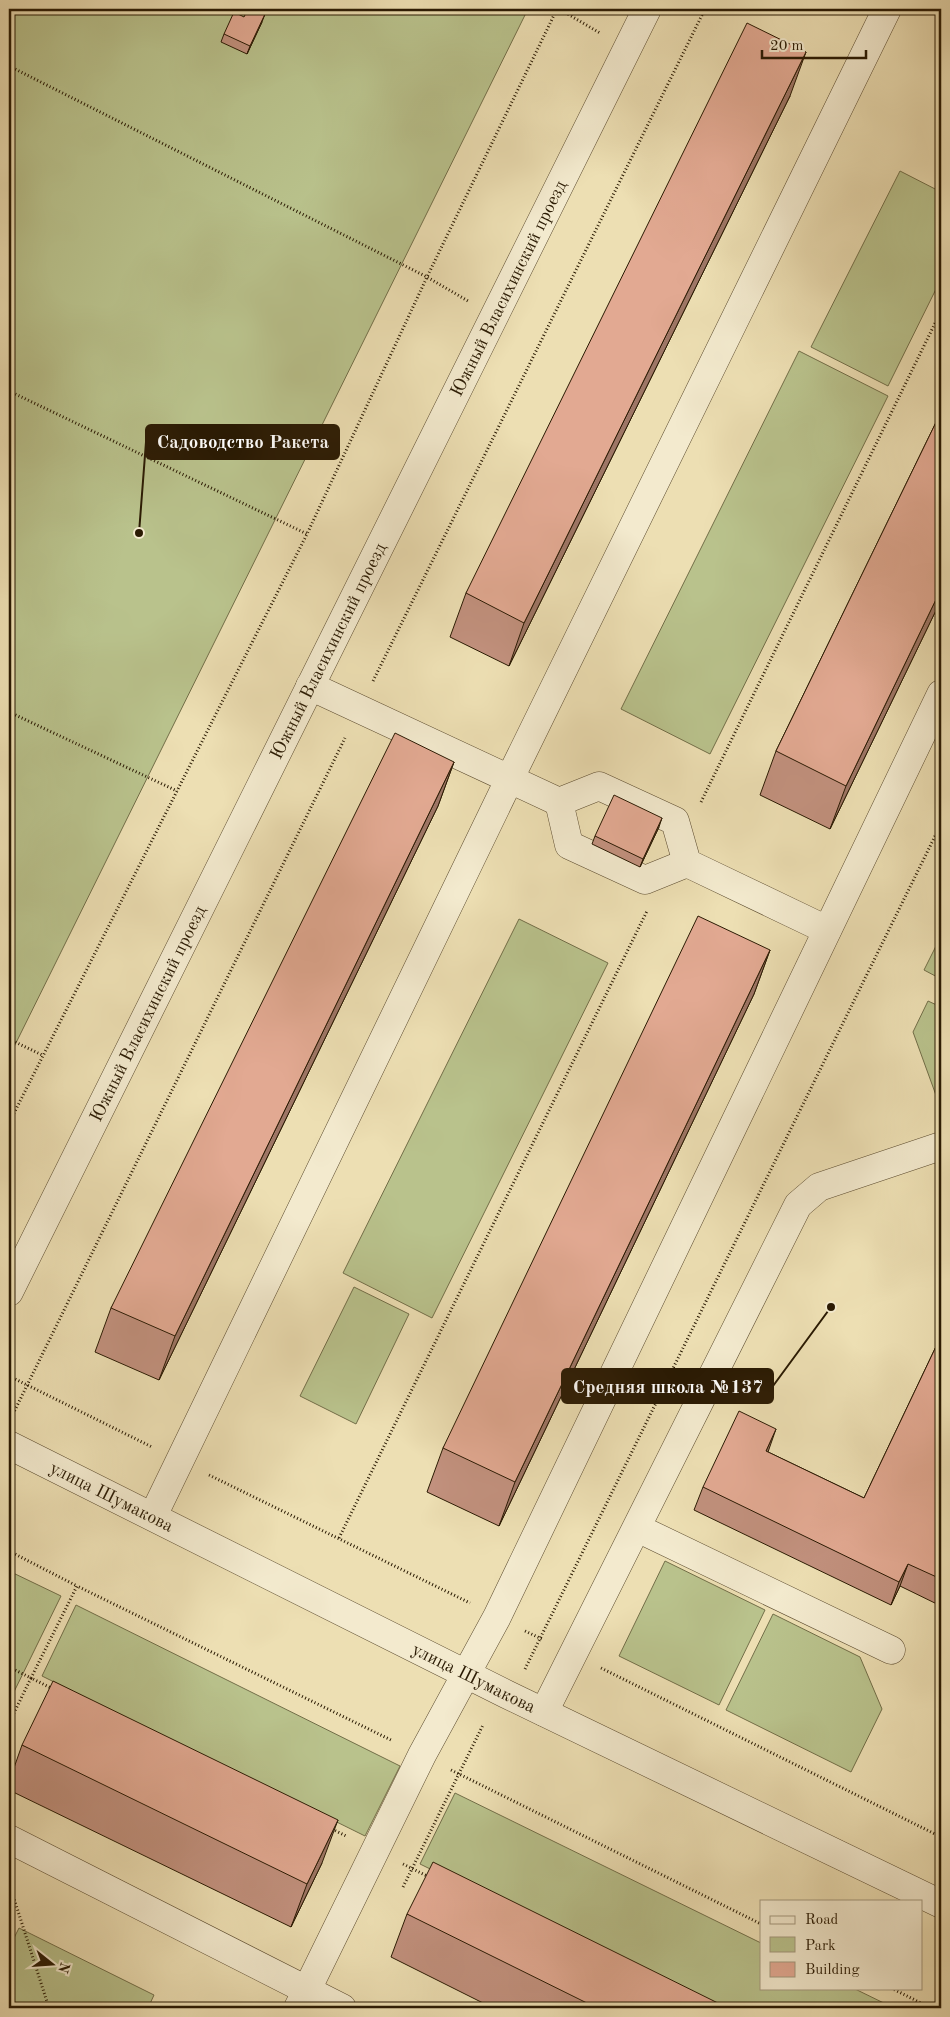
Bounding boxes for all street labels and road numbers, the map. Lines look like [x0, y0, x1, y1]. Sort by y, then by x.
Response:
street label: Южный Власихинский проезд [448, 178, 570, 400]
street label: Южный Власихинский проезд [267, 540, 390, 762]
street label: Южный Власихинский проезд [87, 903, 210, 1125]
street label: улица Шумакова [47, 1459, 176, 1536]
street label: улица Шумакова [409, 1640, 538, 1717]

